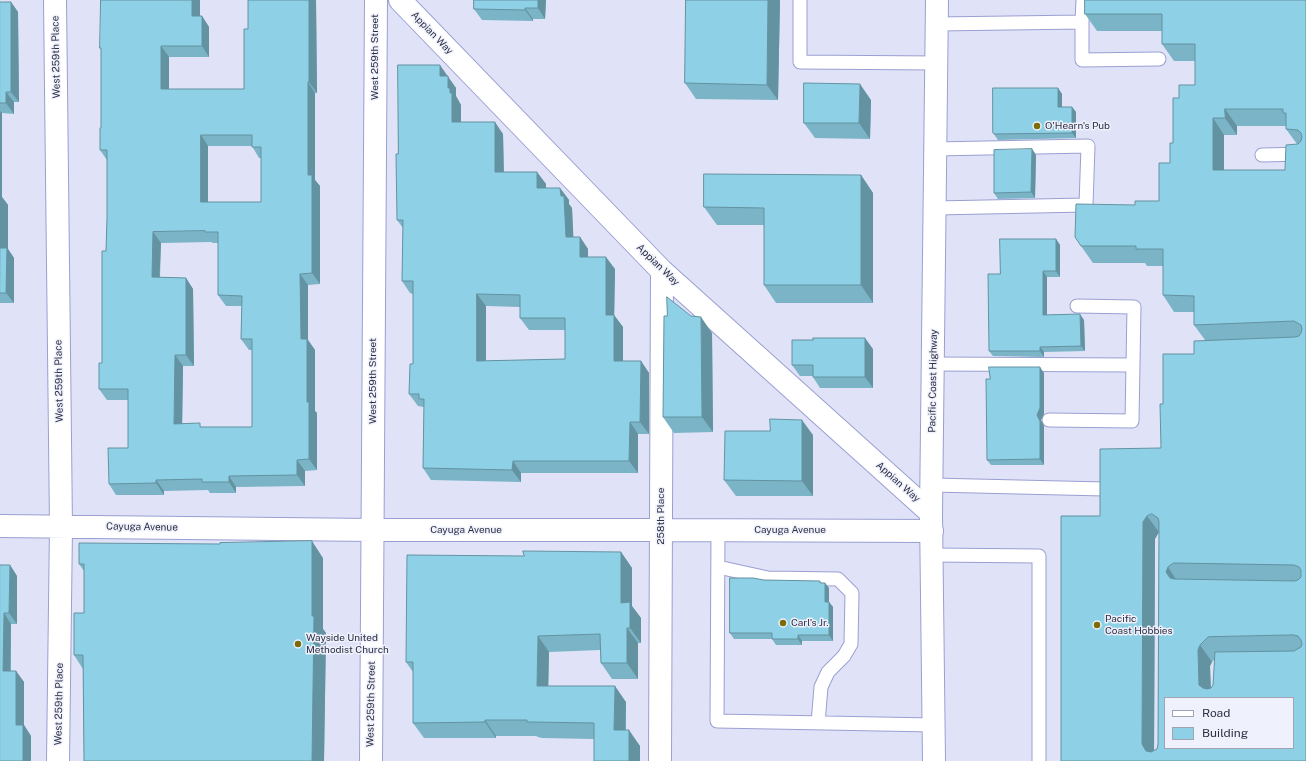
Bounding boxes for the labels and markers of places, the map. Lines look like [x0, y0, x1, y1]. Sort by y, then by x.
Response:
place label: O'Hearn's Pub [1045, 120, 1110, 132]
marker: O'Hearn's Pub [1032, 121, 1042, 131]
place label: Pacific Coast Hobbies [1105, 613, 1173, 636]
place label: Carl's Jr. [791, 617, 828, 629]
marker: Carl's Jr. [778, 618, 788, 628]
marker: Pacific Coast Hobbies [1092, 620, 1102, 630]
place label: Wayside United Methodist Church [306, 632, 389, 656]
marker: Wayside United Methodist Church [293, 639, 303, 649]

